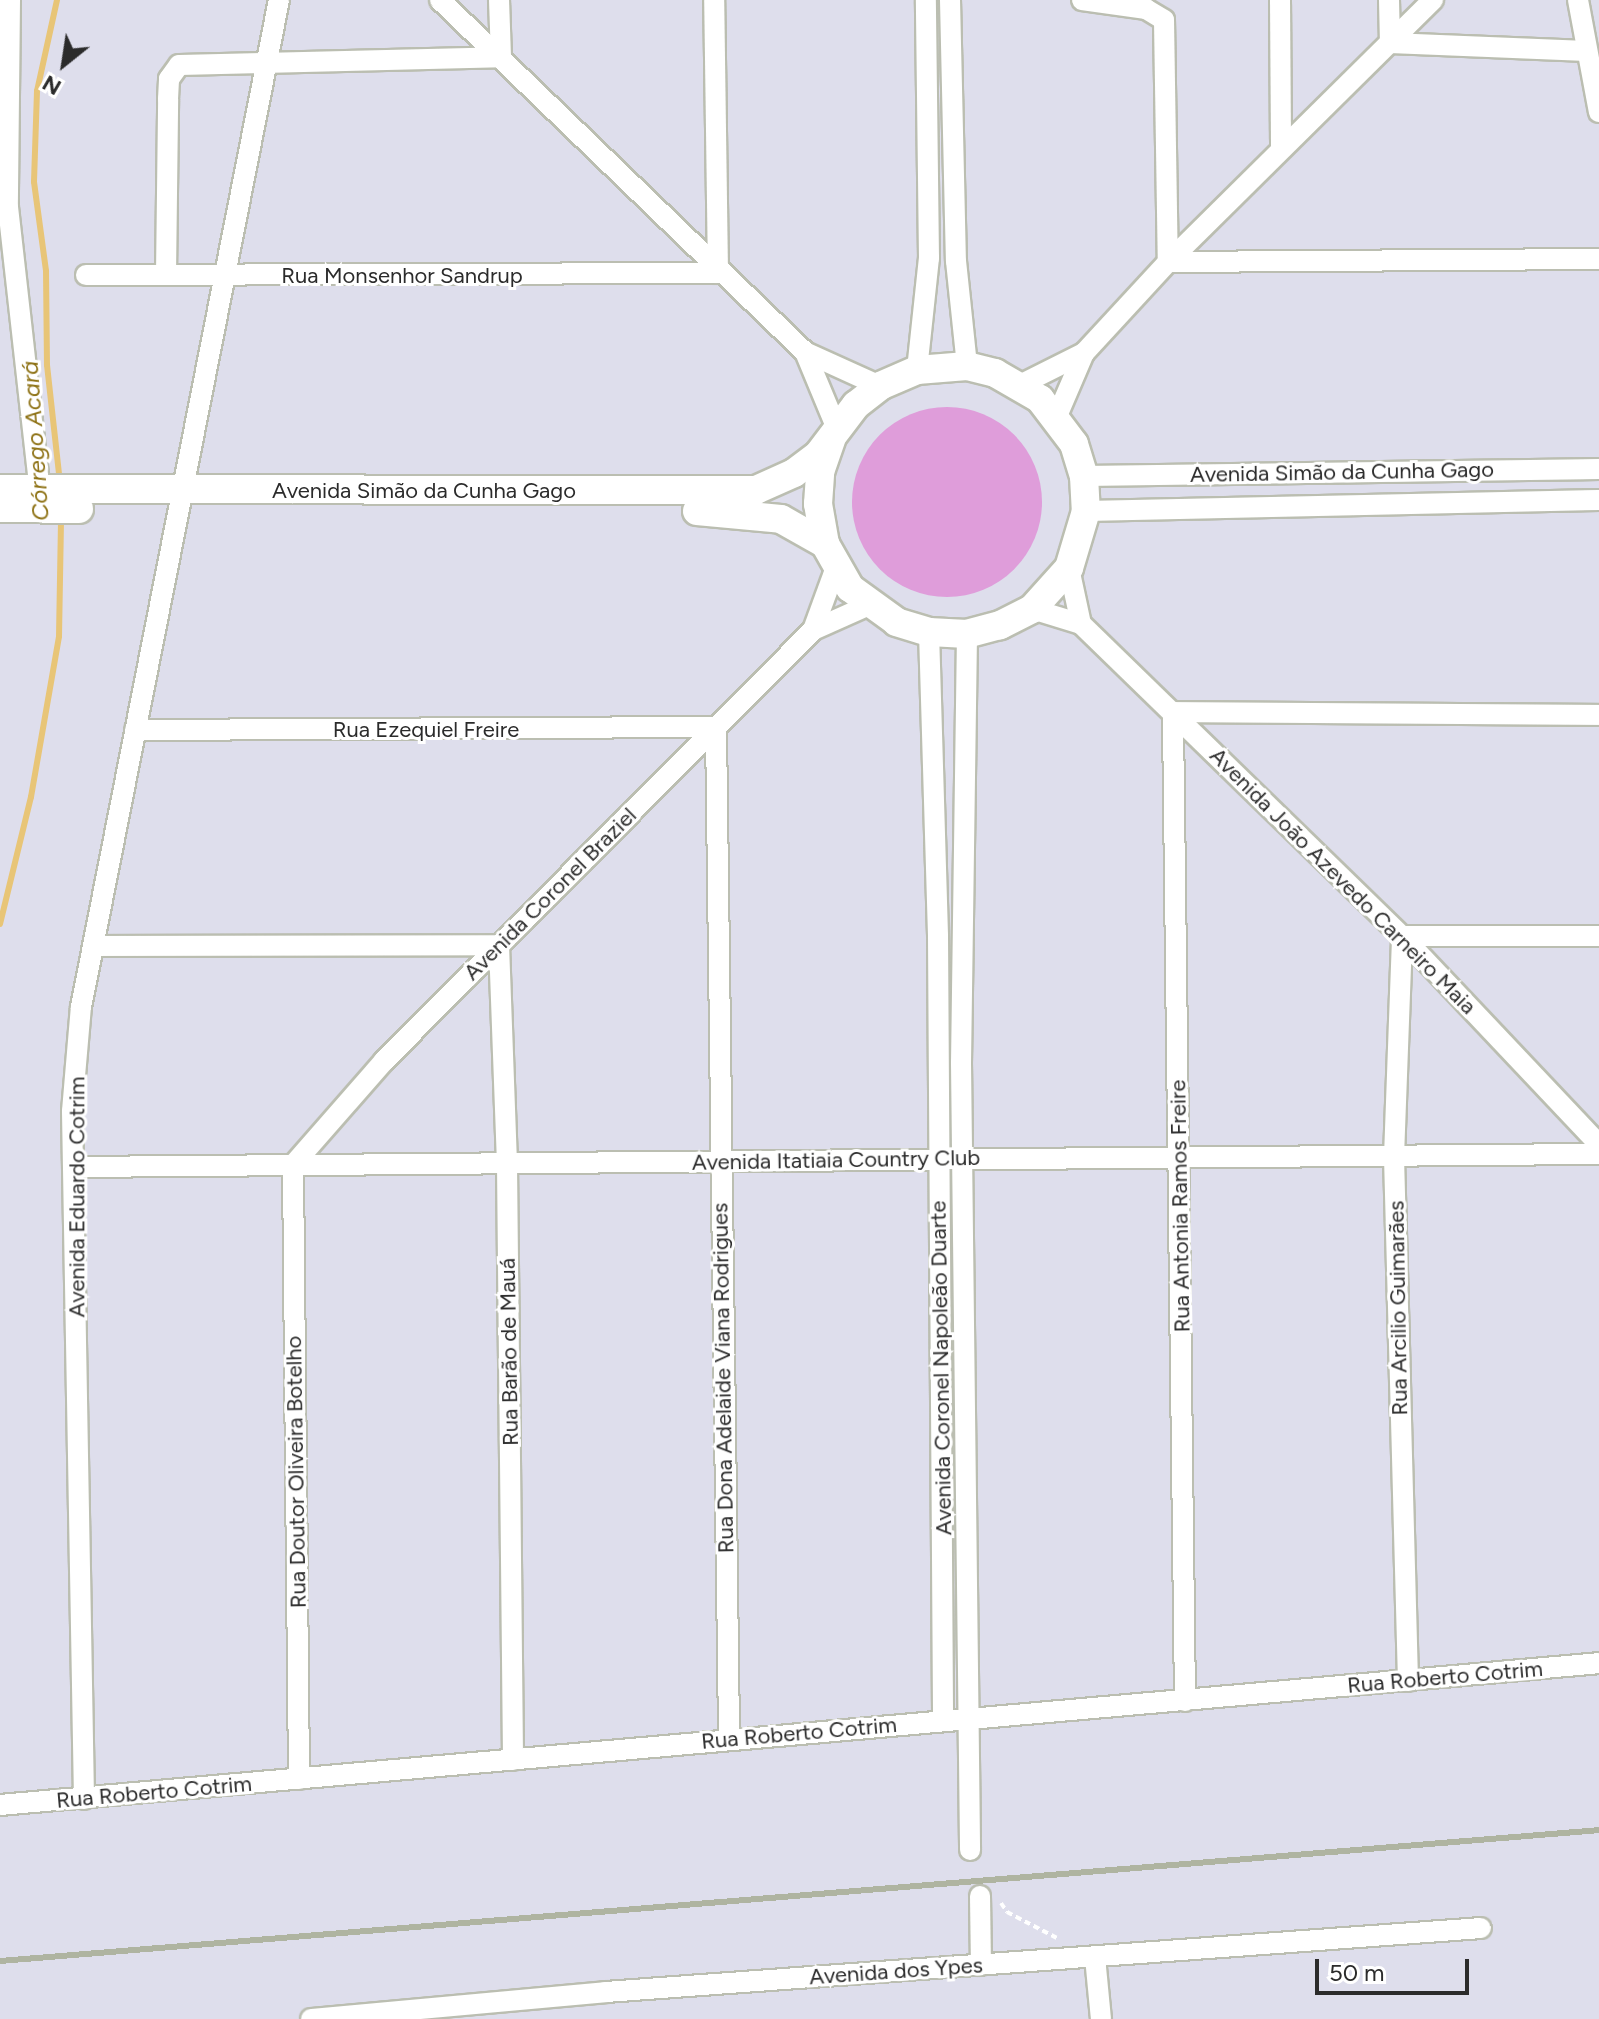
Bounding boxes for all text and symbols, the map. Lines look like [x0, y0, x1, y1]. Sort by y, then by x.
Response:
north arrow [24, 24, 104, 104]
text: N [38, 69, 66, 101]
street label: Rua Monsenhor Sandrup [281, 263, 523, 289]
water label: Córrego Acará [15, 360, 55, 522]
street label: Avenida Simão da Cunha Gago [1190, 456, 1494, 488]
street label: Avenida Simão da Cunha Gago [272, 478, 576, 504]
street label: Rua Ezequiel Freire [333, 717, 519, 743]
street label: Avenida João Azevedo Carneiro Maia [1204, 742, 1482, 1020]
street label: Avenida Coronel Braziel [458, 802, 642, 986]
street label: Avenida Eduardo Cotrim [64, 1077, 90, 1317]
street label: Rua Antonia Ramos Freire [1165, 1079, 1195, 1333]
street label: Avenida Itatiaia Country Club [692, 1144, 980, 1176]
street label: Avenida Coronel Napoleão Duarte [925, 1200, 957, 1536]
street label: Rua Arcilio Guimarães [1383, 1200, 1413, 1416]
street label: Rua Dona Adelaide Viana Rodrigues [707, 1202, 739, 1554]
street label: Rua Barão de Mauá [494, 1258, 524, 1446]
street label: Rua Doutor Oliveira Botelho [280, 1336, 312, 1608]
street label: Rua Roberto Cotrim [1346, 1655, 1544, 1699]
street label: Rua Roberto Cotrim [700, 1711, 898, 1755]
street label: Rua Roberto Cotrim [55, 1770, 253, 1814]
scale bar [1319, 1943, 1473, 1993]
street label: Avenida dos Ypes [808, 1952, 984, 1990]
text: 50 m [1329, 1958, 1385, 1987]

